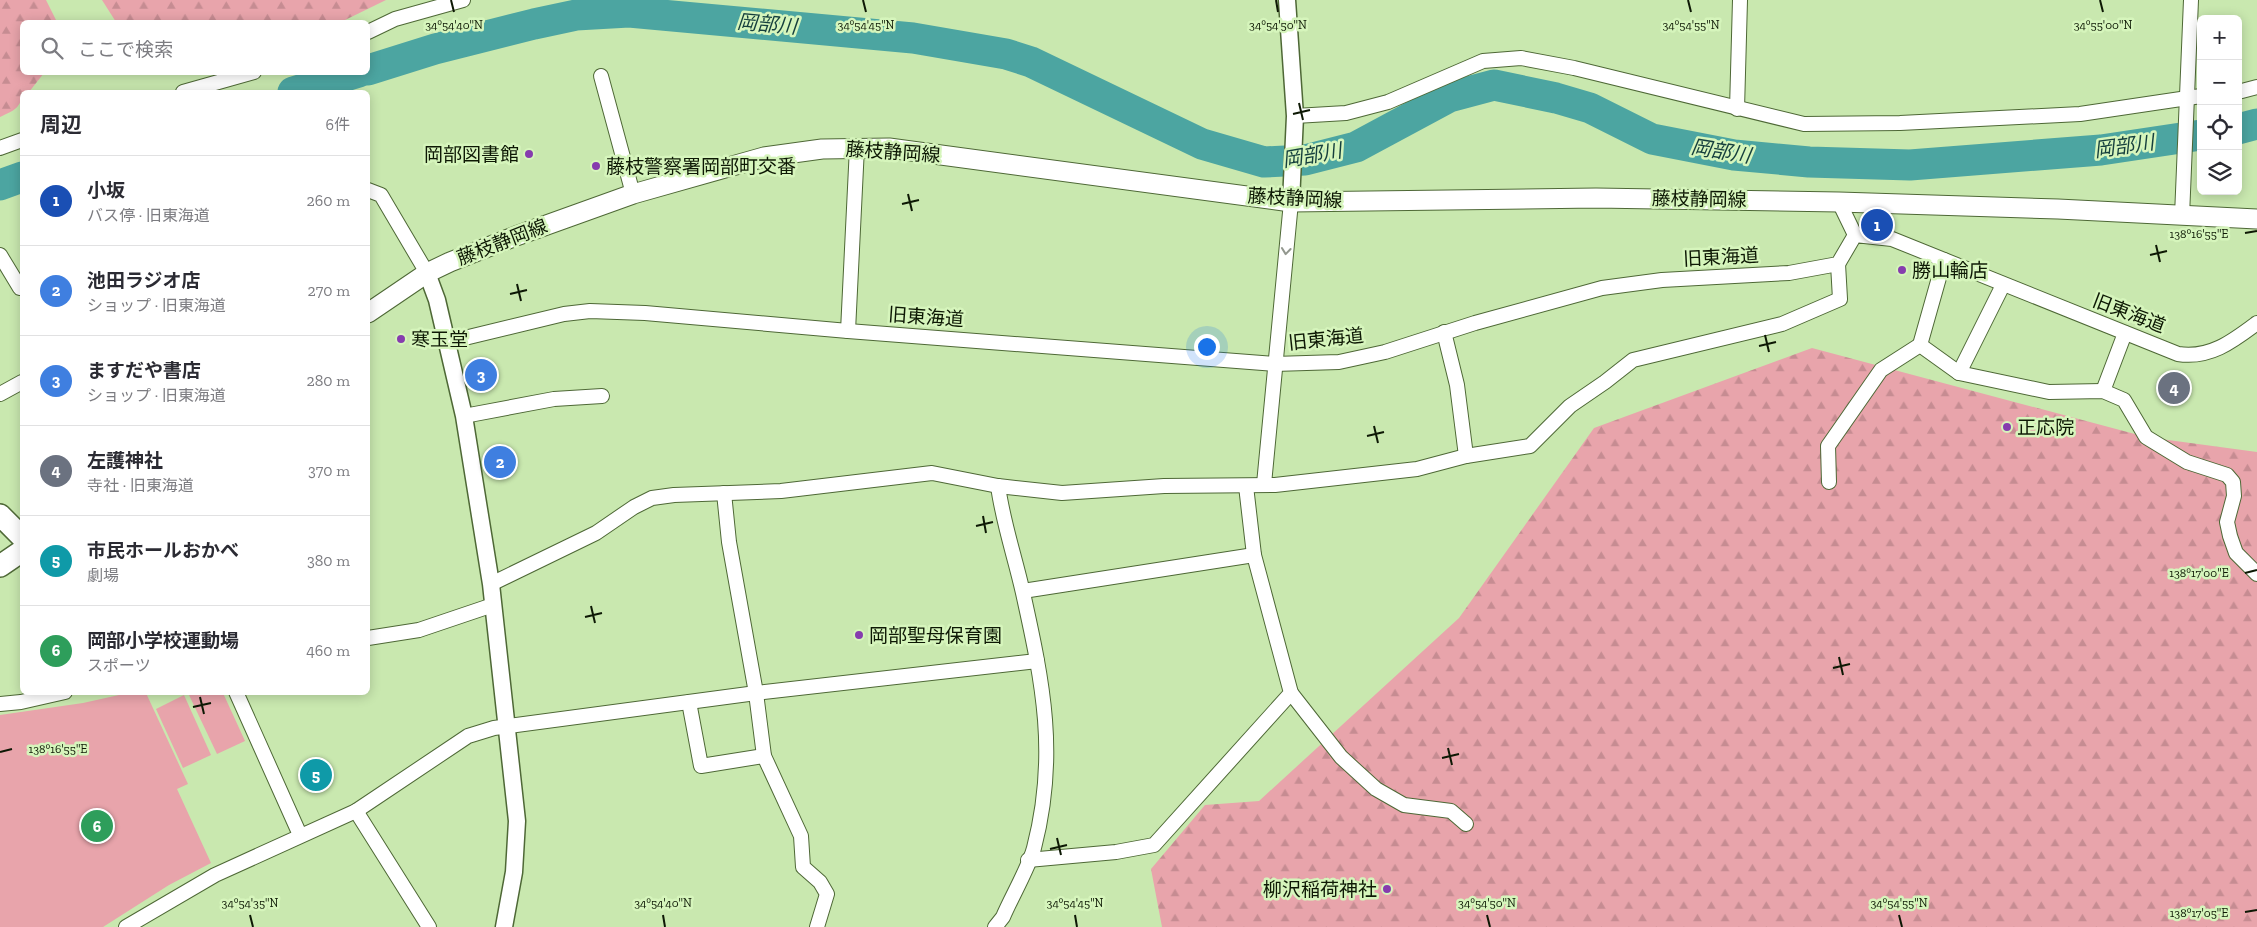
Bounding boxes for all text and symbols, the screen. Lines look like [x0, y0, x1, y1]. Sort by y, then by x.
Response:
water label: 岡部川 [736, 9, 800, 39]
map controls [2197, 15, 2242, 195]
button: + [2197, 15, 2242, 60]
text: 34°54'40"N [425, 18, 483, 32]
text: 34°54'45"N [838, 18, 895, 32]
text: 34°54'50"N [1249, 18, 1307, 32]
text: 34°54'55"N [1662, 18, 1720, 32]
text: 34°55'00"N [2074, 18, 2132, 32]
search box [20, 20, 370, 75]
icon: search [38, 34, 66, 62]
text: ここで検索 [78, 38, 173, 61]
button: − [2197, 60, 2242, 105]
button: locate [2197, 105, 2242, 150]
text: 周辺 [40, 112, 82, 137]
text: 6件 [326, 115, 350, 134]
water label: 岡部川 [2093, 130, 2157, 162]
water label: 岡部川 [1689, 134, 1754, 168]
street label: 藤枝静岡線 [845, 137, 941, 167]
water label: 岡部川 [1280, 138, 1346, 172]
place label: 岡部図書館 [424, 143, 519, 166]
marker: 岡部図書館 [523, 148, 535, 160]
button: layers [2197, 150, 2242, 195]
place label: 藤枝警察署岡部町交番 [606, 155, 796, 178]
marker: 藤枝警察署岡部町交番 [590, 160, 602, 172]
text: 小坂 [87, 179, 125, 202]
street label: 藤枝静岡線 [1247, 184, 1343, 212]
street label: 藤枝静岡線 [1651, 187, 1747, 211]
text: 1 [53, 191, 59, 210]
text: 260 m [307, 191, 350, 210]
text: バス停 · 旧東海道 [87, 206, 210, 225]
pin: 1 [1861, 206, 1893, 244]
street label: 藤枝静岡線 [454, 214, 550, 270]
text: 138°16'55"E [2170, 227, 2228, 241]
street label: 旧東海道 [1682, 244, 1760, 270]
one-way arrow [1281, 247, 1292, 255]
place label: 勝山輪店 [1912, 259, 1988, 282]
marker: 勝山輪店 [1896, 264, 1908, 276]
text: 池田ラジオ店 [87, 269, 201, 292]
text: 2 [52, 281, 60, 300]
text: 270 m [308, 281, 350, 300]
street label: 旧東海道 [2089, 289, 2169, 337]
text: ショップ · 旧東海道 [87, 296, 226, 315]
street label: 旧東海道 [887, 303, 965, 331]
street label: 旧東海道 [1287, 324, 1365, 354]
place label: 寒玉堂 [411, 328, 468, 351]
marker: 寒玉堂 [395, 333, 407, 345]
your location [1194, 334, 1220, 360]
pin: 3 [465, 356, 497, 394]
text: ますだや書店 [87, 359, 201, 382]
pin: 4 [2158, 369, 2190, 407]
text: 3 [52, 371, 60, 390]
text: 280 m [306, 371, 350, 390]
text: ショップ · 旧東海道 [87, 386, 226, 405]
place label: 正応院 [2017, 416, 2074, 439]
marker: 正応院 [2001, 421, 2013, 433]
pin: 2 [484, 443, 516, 481]
text: 左護神社 [87, 449, 163, 472]
text: 4 [51, 461, 61, 480]
text: 370 m [308, 461, 350, 480]
text: 寺社 · 旧東海道 [87, 476, 194, 495]
text: 市民ホールおかべ [87, 539, 239, 562]
text: 5 [52, 551, 60, 570]
text: 380 m [307, 551, 350, 570]
text: 劇場 [87, 566, 119, 585]
text: 138°17'00"E [2169, 566, 2229, 580]
place label: 岡部聖母保育園 [869, 624, 1002, 647]
text: 岡部小学校運動場 [87, 629, 239, 652]
marker: 岡部聖母保育園 [853, 629, 865, 641]
text: 6 [52, 641, 60, 660]
text: 460 m [306, 641, 350, 660]
text: スポーツ [87, 656, 151, 675]
text: 138°16'55"E [29, 742, 87, 756]
pin: 5 [300, 756, 332, 794]
pin: 6 [81, 807, 113, 845]
place label: 柳沢稲荷神社 [1263, 878, 1377, 901]
marker: 柳沢稲荷神社 [1381, 883, 1393, 895]
text: 34°54'35"N [222, 896, 279, 910]
text: 34°54'40"N [634, 896, 692, 910]
text: 34°54'45"N [1047, 896, 1104, 910]
text: 34°54'50"N [1458, 896, 1516, 910]
text: 34°54'55"N [1870, 896, 1928, 910]
text: 138°17'05"E [2170, 906, 2228, 920]

